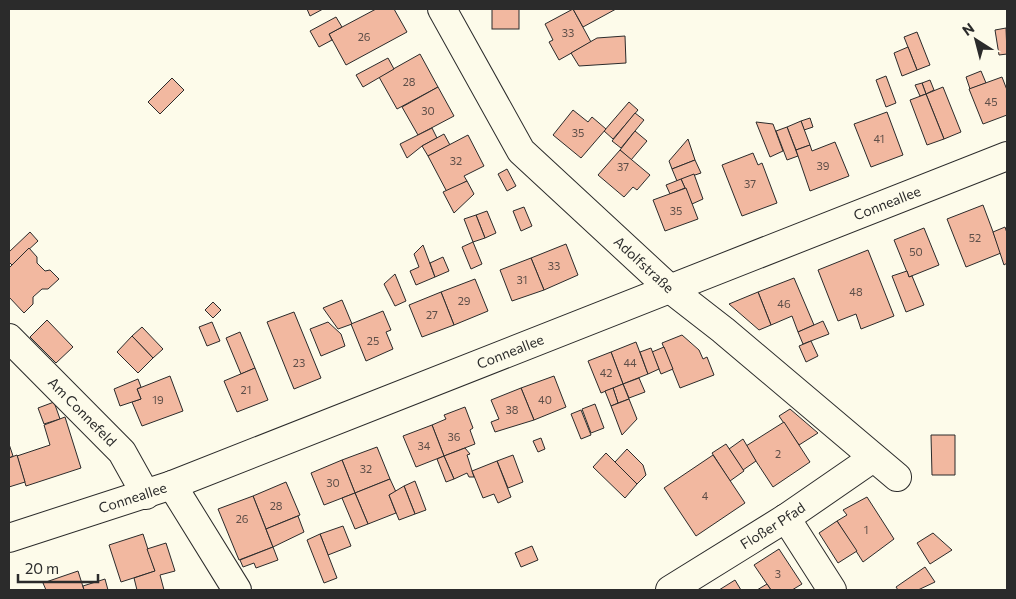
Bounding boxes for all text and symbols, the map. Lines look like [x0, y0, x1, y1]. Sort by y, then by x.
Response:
north arrow [951, 15, 1001, 65]
text: N [959, 19, 977, 39]
house number: 33 [562, 26, 574, 39]
house number: 26 [358, 30, 371, 43]
house number: 28 [403, 75, 416, 88]
house number: 45 [985, 95, 997, 108]
house number: 30 [421, 104, 435, 117]
house number: 35 [572, 126, 584, 139]
house number: 41 [874, 132, 884, 145]
house number: 32 [450, 154, 462, 167]
house number: 39 [817, 159, 830, 172]
house number: 37 [617, 160, 629, 173]
house number: 37 [744, 177, 756, 190]
street label: Conneallee [851, 182, 923, 224]
house number: 35 [670, 204, 682, 217]
house number: 52 [969, 231, 981, 244]
street label: Adolfstraße [611, 233, 678, 296]
house number: 50 [909, 245, 923, 258]
house number: 33 [548, 259, 560, 272]
house number: 31 [517, 273, 527, 286]
house number: 48 [849, 285, 863, 298]
house number: 29 [458, 294, 471, 307]
house number: 46 [777, 297, 791, 310]
house number: 27 [426, 308, 438, 321]
street label: Conneallee [474, 330, 546, 372]
house number: 25 [367, 334, 379, 347]
house number: 23 [293, 356, 305, 369]
house number: 44 [623, 356, 637, 369]
house number: 42 [600, 366, 612, 379]
street label: Am Connefeld [45, 374, 120, 450]
house number: 21 [241, 383, 251, 396]
house number: 19 [152, 393, 164, 406]
house number: 40 [538, 393, 552, 406]
house number: 38 [506, 403, 519, 416]
house number: 36 [448, 430, 461, 443]
house number: 34 [418, 439, 431, 452]
house number: 2 [775, 447, 781, 460]
house number: 32 [360, 462, 372, 475]
house number: 30 [326, 476, 340, 489]
street label: Conneallee [96, 478, 169, 516]
house number: 4 [702, 489, 709, 502]
house number: 28 [270, 499, 283, 512]
street label: Floßer Pfad [737, 499, 808, 552]
house number: 26 [236, 512, 249, 525]
house number: 1 [864, 523, 868, 536]
scale bar [18, 552, 98, 584]
text: 20 m [25, 559, 59, 577]
house number: 3 [775, 567, 781, 580]

